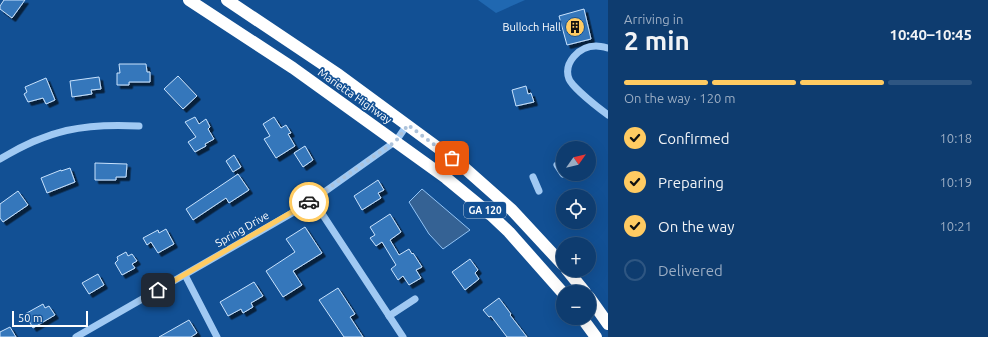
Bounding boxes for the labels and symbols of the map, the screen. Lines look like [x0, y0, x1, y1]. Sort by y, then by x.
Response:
building icon: Bulloch Hall [564, 16, 586, 38]
place label: Bulloch Hall [503, 21, 561, 33]
street label: Marietta Highway [316, 66, 395, 126]
pin [435, 141, 469, 175]
north arrow [556, 141, 596, 181]
courier [289, 182, 329, 222]
road number: GA 120 [464, 202, 506, 218]
street label: Spring Drive [213, 209, 271, 249]
pin [141, 273, 175, 307]
scale bar [12, 309, 88, 328]

